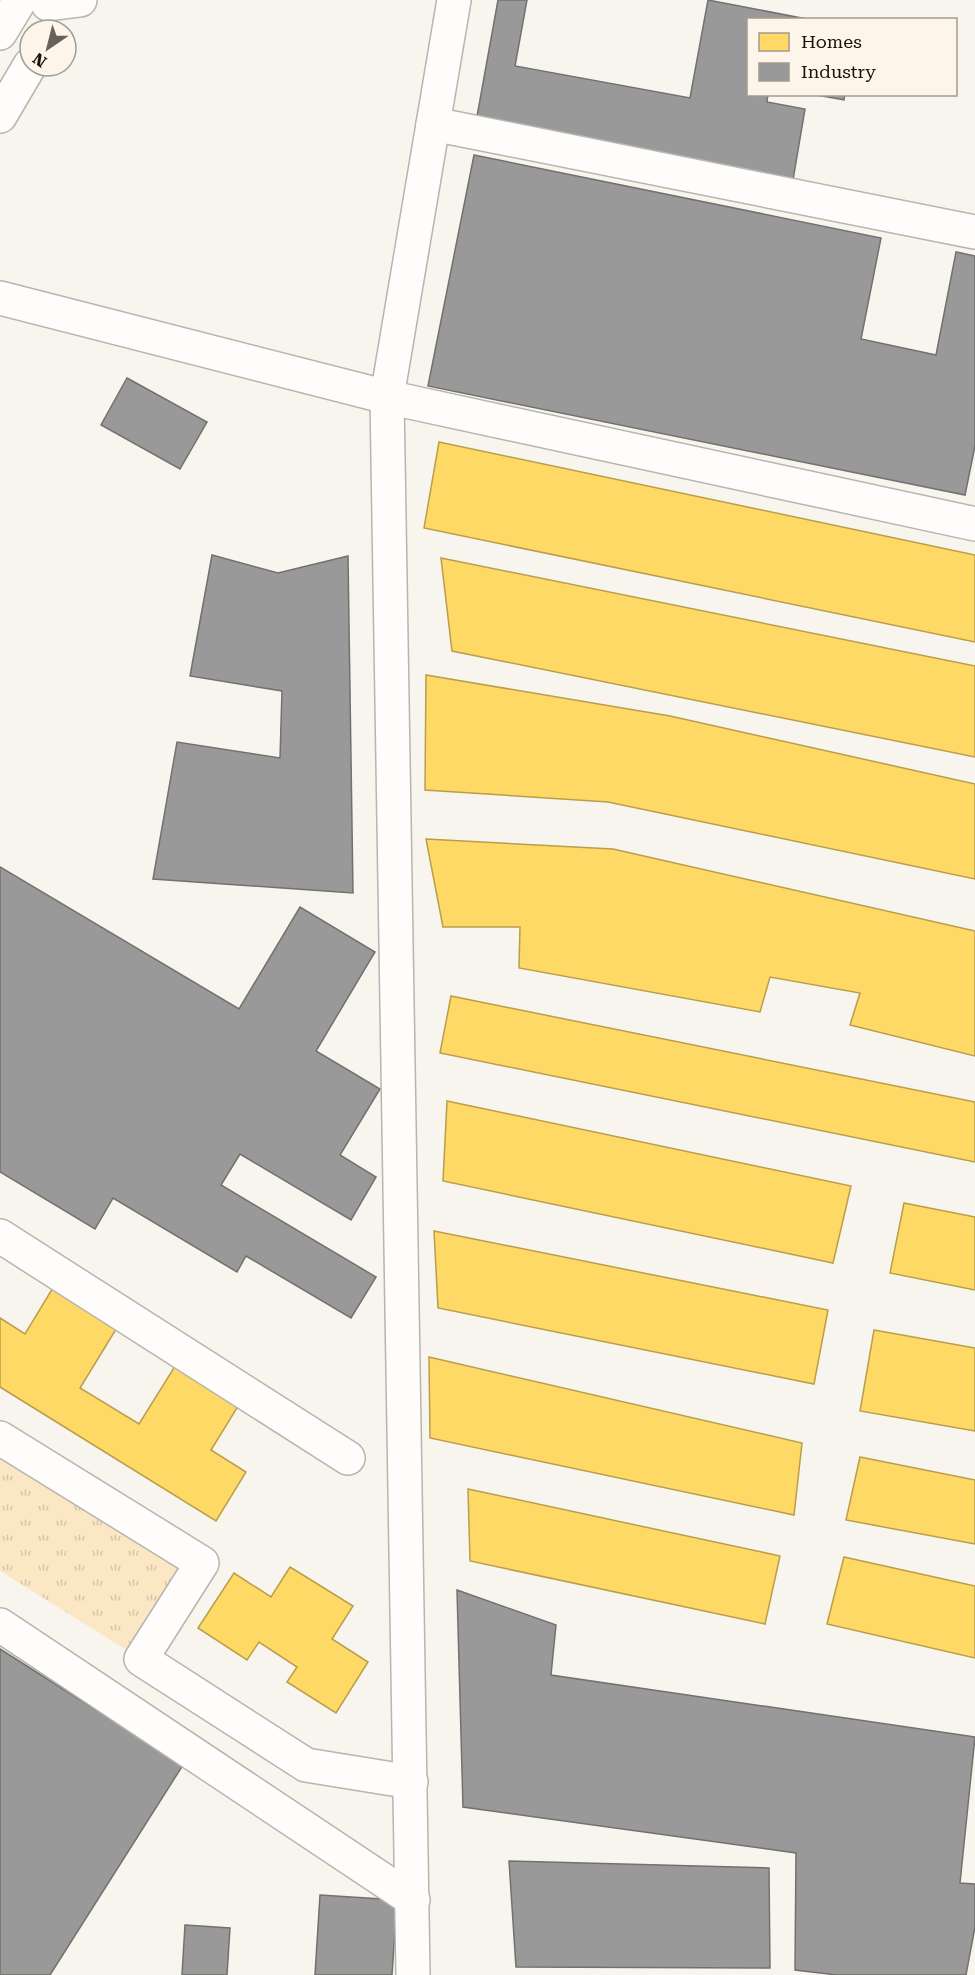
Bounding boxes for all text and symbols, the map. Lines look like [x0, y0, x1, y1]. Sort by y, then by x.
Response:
north arrow [18, 18, 78, 78]
legend [747, 18, 957, 96]
text: Homes [801, 31, 862, 52]
text: N [29, 49, 50, 71]
text: Industry [801, 61, 876, 82]

